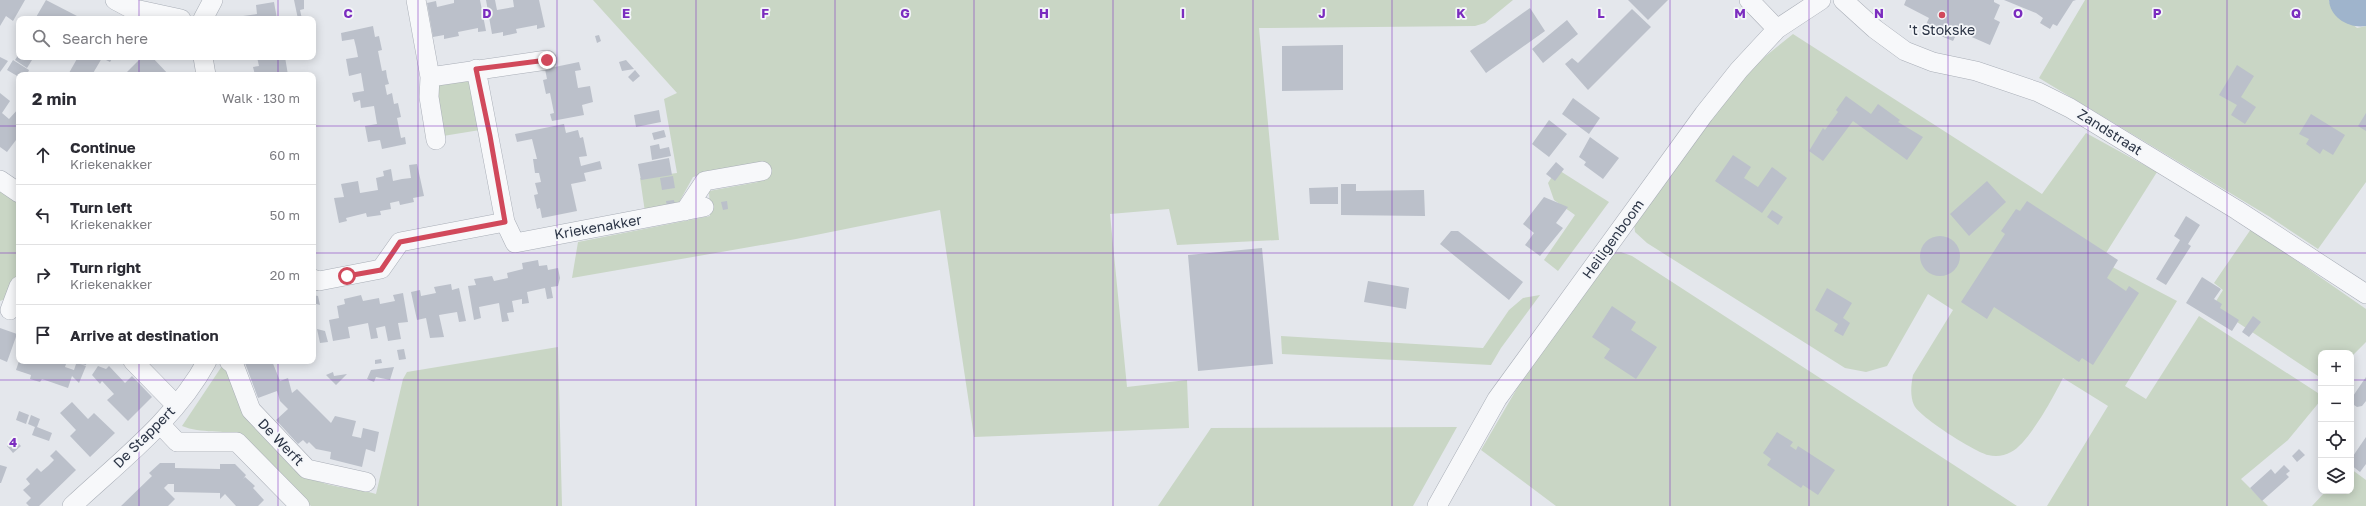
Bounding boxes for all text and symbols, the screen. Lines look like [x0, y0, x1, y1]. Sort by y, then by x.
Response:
text: C [343, 5, 353, 21]
text: D [482, 5, 492, 21]
text: E [622, 5, 630, 21]
text: F [761, 5, 769, 21]
text: G [900, 5, 910, 21]
text: H [1039, 5, 1049, 21]
text: I [1181, 5, 1185, 21]
text: J [1318, 5, 1326, 21]
text: K [1456, 5, 1466, 21]
text: L [1597, 5, 1605, 21]
text: M [1734, 5, 1746, 21]
text: N [1874, 5, 1884, 21]
text: O [2013, 5, 2023, 21]
text: P [2153, 5, 2162, 21]
text: Q [2291, 5, 2301, 21]
marker: 't Stokske [1937, 10, 1947, 20]
search box [16, 16, 316, 60]
place label: 't Stokske [1909, 21, 1975, 38]
icon: search [30, 27, 52, 49]
text: Search here [62, 29, 148, 47]
route end [538, 51, 556, 69]
text: 2 min [32, 88, 76, 109]
text: Walk · 130 m [222, 90, 300, 106]
street label: Zandstraat [2075, 105, 2146, 158]
text: Continue [70, 138, 136, 156]
icon: ahead [32, 144, 54, 166]
text: 60 m [269, 147, 300, 163]
text: Kriekenakker [70, 156, 152, 172]
street label: Heiligenboom [1578, 196, 1647, 282]
text: Turn left [70, 198, 132, 216]
icon: left [32, 204, 54, 226]
text: 50 m [270, 207, 300, 223]
street label: Kriekenakker [553, 210, 643, 243]
text: Kriekenakker [70, 216, 152, 232]
text: Turn right [70, 258, 141, 276]
icon: right [32, 264, 54, 286]
text: 20 m [270, 267, 300, 283]
route start [338, 267, 356, 285]
text: Kriekenakker [70, 276, 152, 292]
icon: arrive [32, 324, 54, 346]
text: Arrive at destination [70, 326, 219, 344]
map controls [2318, 350, 2354, 494]
button: + [2318, 350, 2354, 386]
button: − [2318, 386, 2354, 422]
street label: De Stappert [109, 402, 178, 471]
street label: De Werft [255, 415, 308, 469]
button: locate [2318, 422, 2354, 458]
text: 4 [9, 434, 17, 450]
button: layers [2318, 458, 2354, 494]

